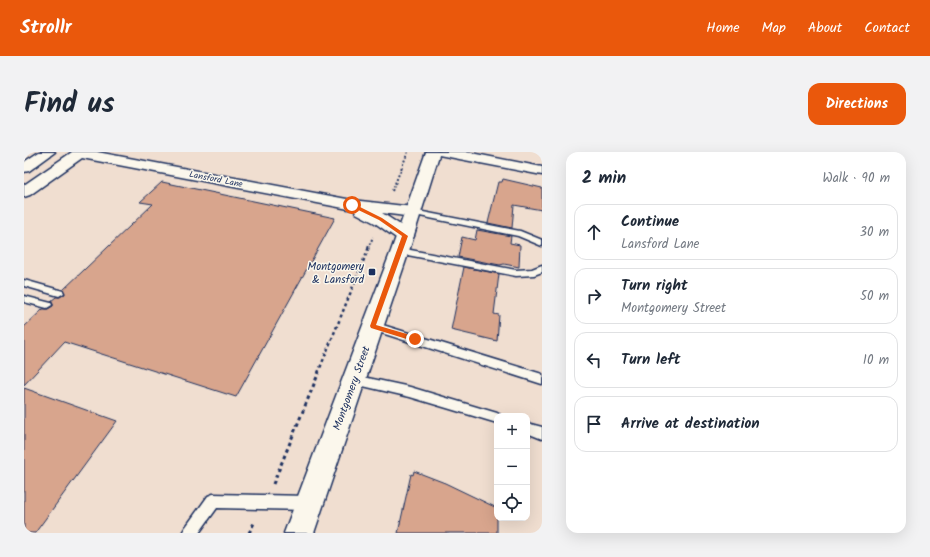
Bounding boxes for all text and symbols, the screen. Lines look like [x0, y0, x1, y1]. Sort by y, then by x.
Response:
text: Strollr [20, 13, 72, 43]
text: Home [706, 17, 740, 39]
text: Map [762, 17, 786, 39]
text: About [808, 17, 842, 39]
text: Contact [864, 17, 910, 39]
text: Find us [24, 82, 115, 127]
button: Directions [808, 83, 906, 125]
text: 2 min [582, 165, 626, 192]
street label: Lansford Lane [188, 167, 244, 192]
text: Walk · 90 m [823, 168, 890, 189]
route start [343, 196, 361, 214]
text: Continue [621, 210, 679, 234]
icon: ahead [583, 221, 605, 243]
text: 30 m [860, 222, 889, 243]
text: Lansford Lane [621, 234, 699, 255]
place label: Montgomery & Lansford [308, 258, 365, 289]
marker: Montgomery & Lansford [367, 267, 377, 277]
text: Turn right [621, 274, 688, 298]
icon: right [583, 285, 605, 307]
text: 50 m [860, 286, 889, 307]
text: Montgomery Street [621, 298, 726, 319]
route end [406, 330, 424, 348]
street label: Montgomery Street [328, 343, 376, 433]
text: Turn left [621, 348, 681, 372]
icon: left [583, 349, 605, 371]
text: 10 m [863, 350, 889, 371]
text: Arrive at destination [621, 412, 760, 436]
map controls [494, 413, 530, 521]
button: + [494, 413, 530, 449]
icon: arrive [583, 413, 605, 435]
button: − [494, 449, 530, 485]
button: locate [494, 485, 530, 521]

